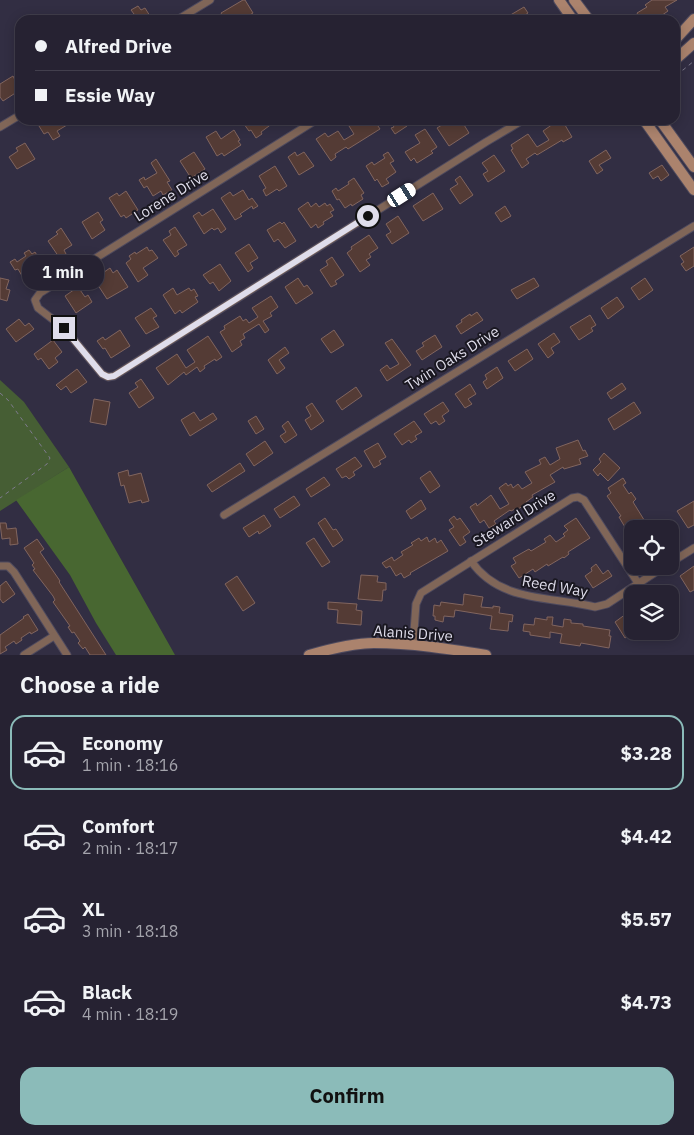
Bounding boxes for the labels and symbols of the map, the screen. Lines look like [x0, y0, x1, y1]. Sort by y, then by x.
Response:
street label: Lorene Drive [130, 165, 212, 225]
car [385, 181, 418, 209]
route start [357, 205, 379, 227]
callout: 1 min [23, 255, 105, 290]
route end [53, 317, 75, 339]
street label: Twin Oaks Drive [401, 321, 503, 395]
street label: Steward Drive [469, 485, 559, 551]
street label: Reed Way [520, 571, 590, 601]
street label: Alanis Drive [373, 621, 453, 645]

